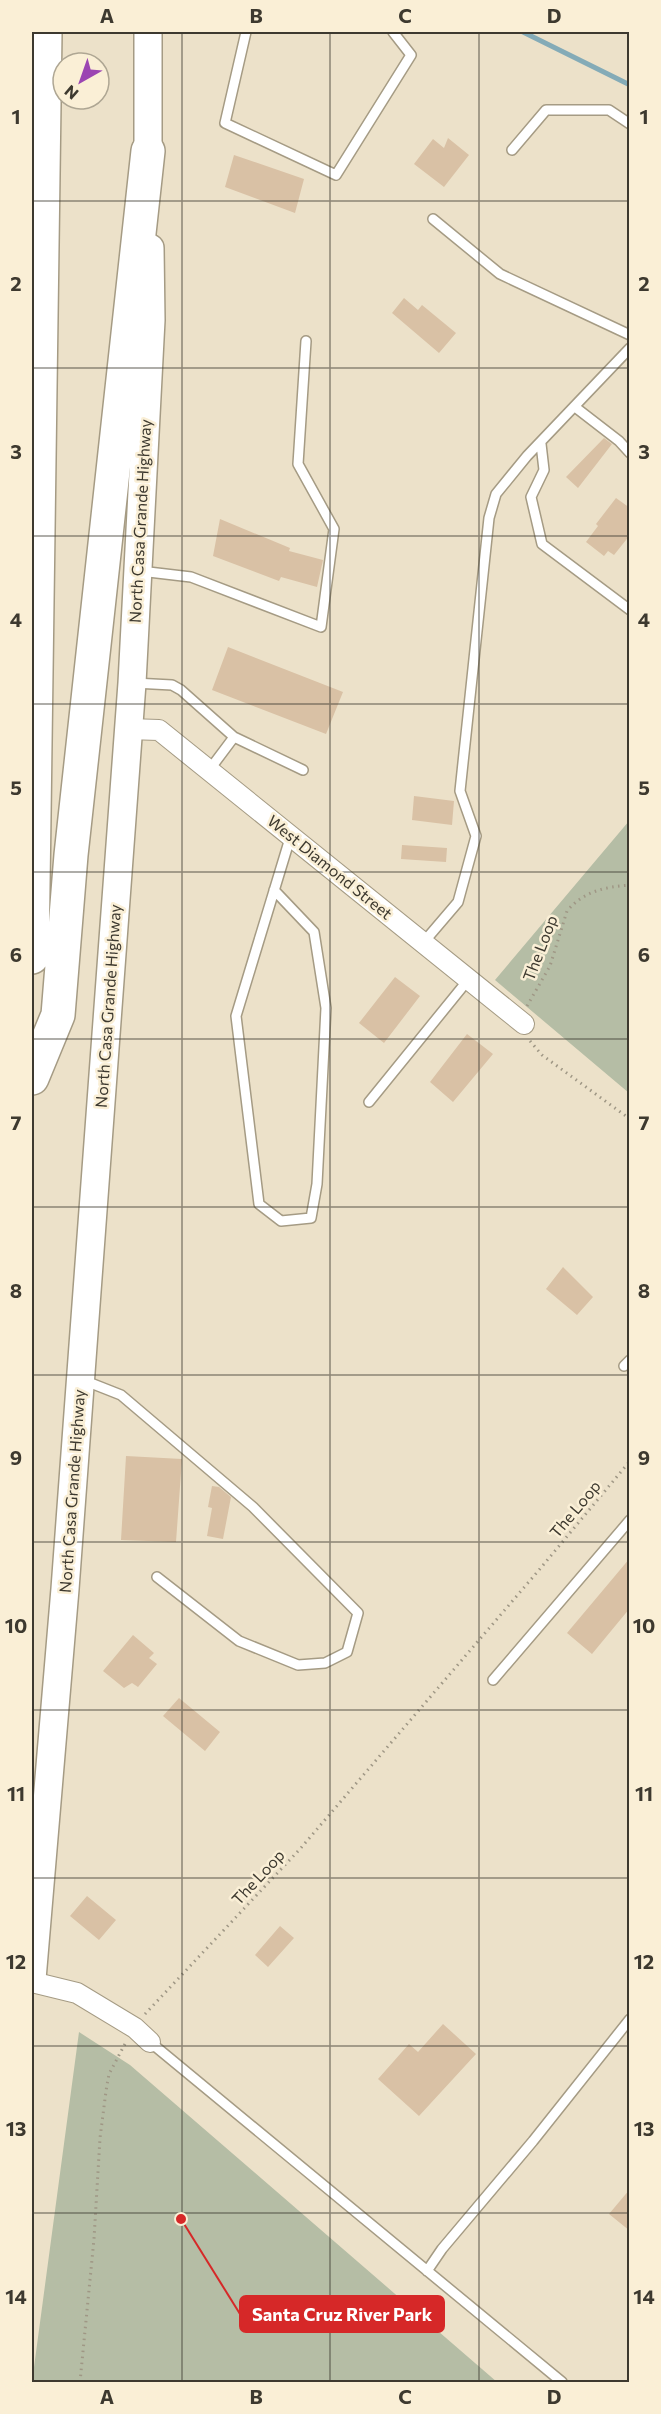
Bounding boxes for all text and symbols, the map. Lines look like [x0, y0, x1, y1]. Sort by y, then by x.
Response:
text: A [100, 3, 114, 27]
text: B [249, 3, 263, 27]
text: C [398, 3, 412, 27]
text: D [547, 3, 561, 27]
north arrow [51, 51, 111, 111]
text: N [60, 82, 82, 104]
text: 1 [11, 104, 21, 128]
text: 1 [639, 104, 649, 128]
text: 2 [10, 271, 22, 295]
text: 2 [638, 271, 650, 295]
street label: North Casa Grande Highway [125, 419, 154, 623]
text: 3 [10, 439, 22, 463]
text: 3 [638, 439, 650, 463]
text: 4 [10, 607, 22, 631]
text: 4 [638, 607, 650, 631]
text: 5 [10, 775, 22, 799]
text: 5 [638, 775, 650, 799]
street label: West Diamond Street [264, 810, 397, 923]
street label: North Casa Grande Highway [91, 904, 124, 1108]
street label: The Loop [518, 912, 561, 983]
text: 6 [10, 942, 22, 966]
text: 6 [638, 942, 650, 966]
text: 7 [11, 1110, 22, 1134]
text: 7 [639, 1110, 650, 1134]
text: 8 [10, 1278, 22, 1302]
text: 8 [638, 1278, 650, 1302]
street label: North Casa Grande Highway [55, 1389, 88, 1593]
text: 9 [10, 1445, 22, 1469]
text: 9 [638, 1445, 650, 1469]
street label: The Loop [545, 1476, 604, 1541]
text: 10 [5, 1613, 27, 1637]
text: 10 [633, 1613, 655, 1637]
text: 11 [7, 1781, 25, 1805]
text: 11 [635, 1781, 653, 1805]
street label: The Loop [227, 1845, 288, 1908]
text: 12 [6, 1949, 26, 1973]
text: 12 [634, 1949, 654, 1973]
text: 13 [6, 2116, 26, 2140]
text: 13 [634, 2116, 654, 2140]
text: 14 [5, 2284, 27, 2308]
text: 14 [633, 2284, 655, 2308]
callout: Santa Cruz River Park [240, 2296, 444, 2332]
text: Santa Cruz River Park [252, 2303, 433, 2325]
text: A [100, 2384, 114, 2408]
text: B [249, 2384, 263, 2408]
text: C [398, 2384, 412, 2408]
text: D [547, 2384, 561, 2408]

